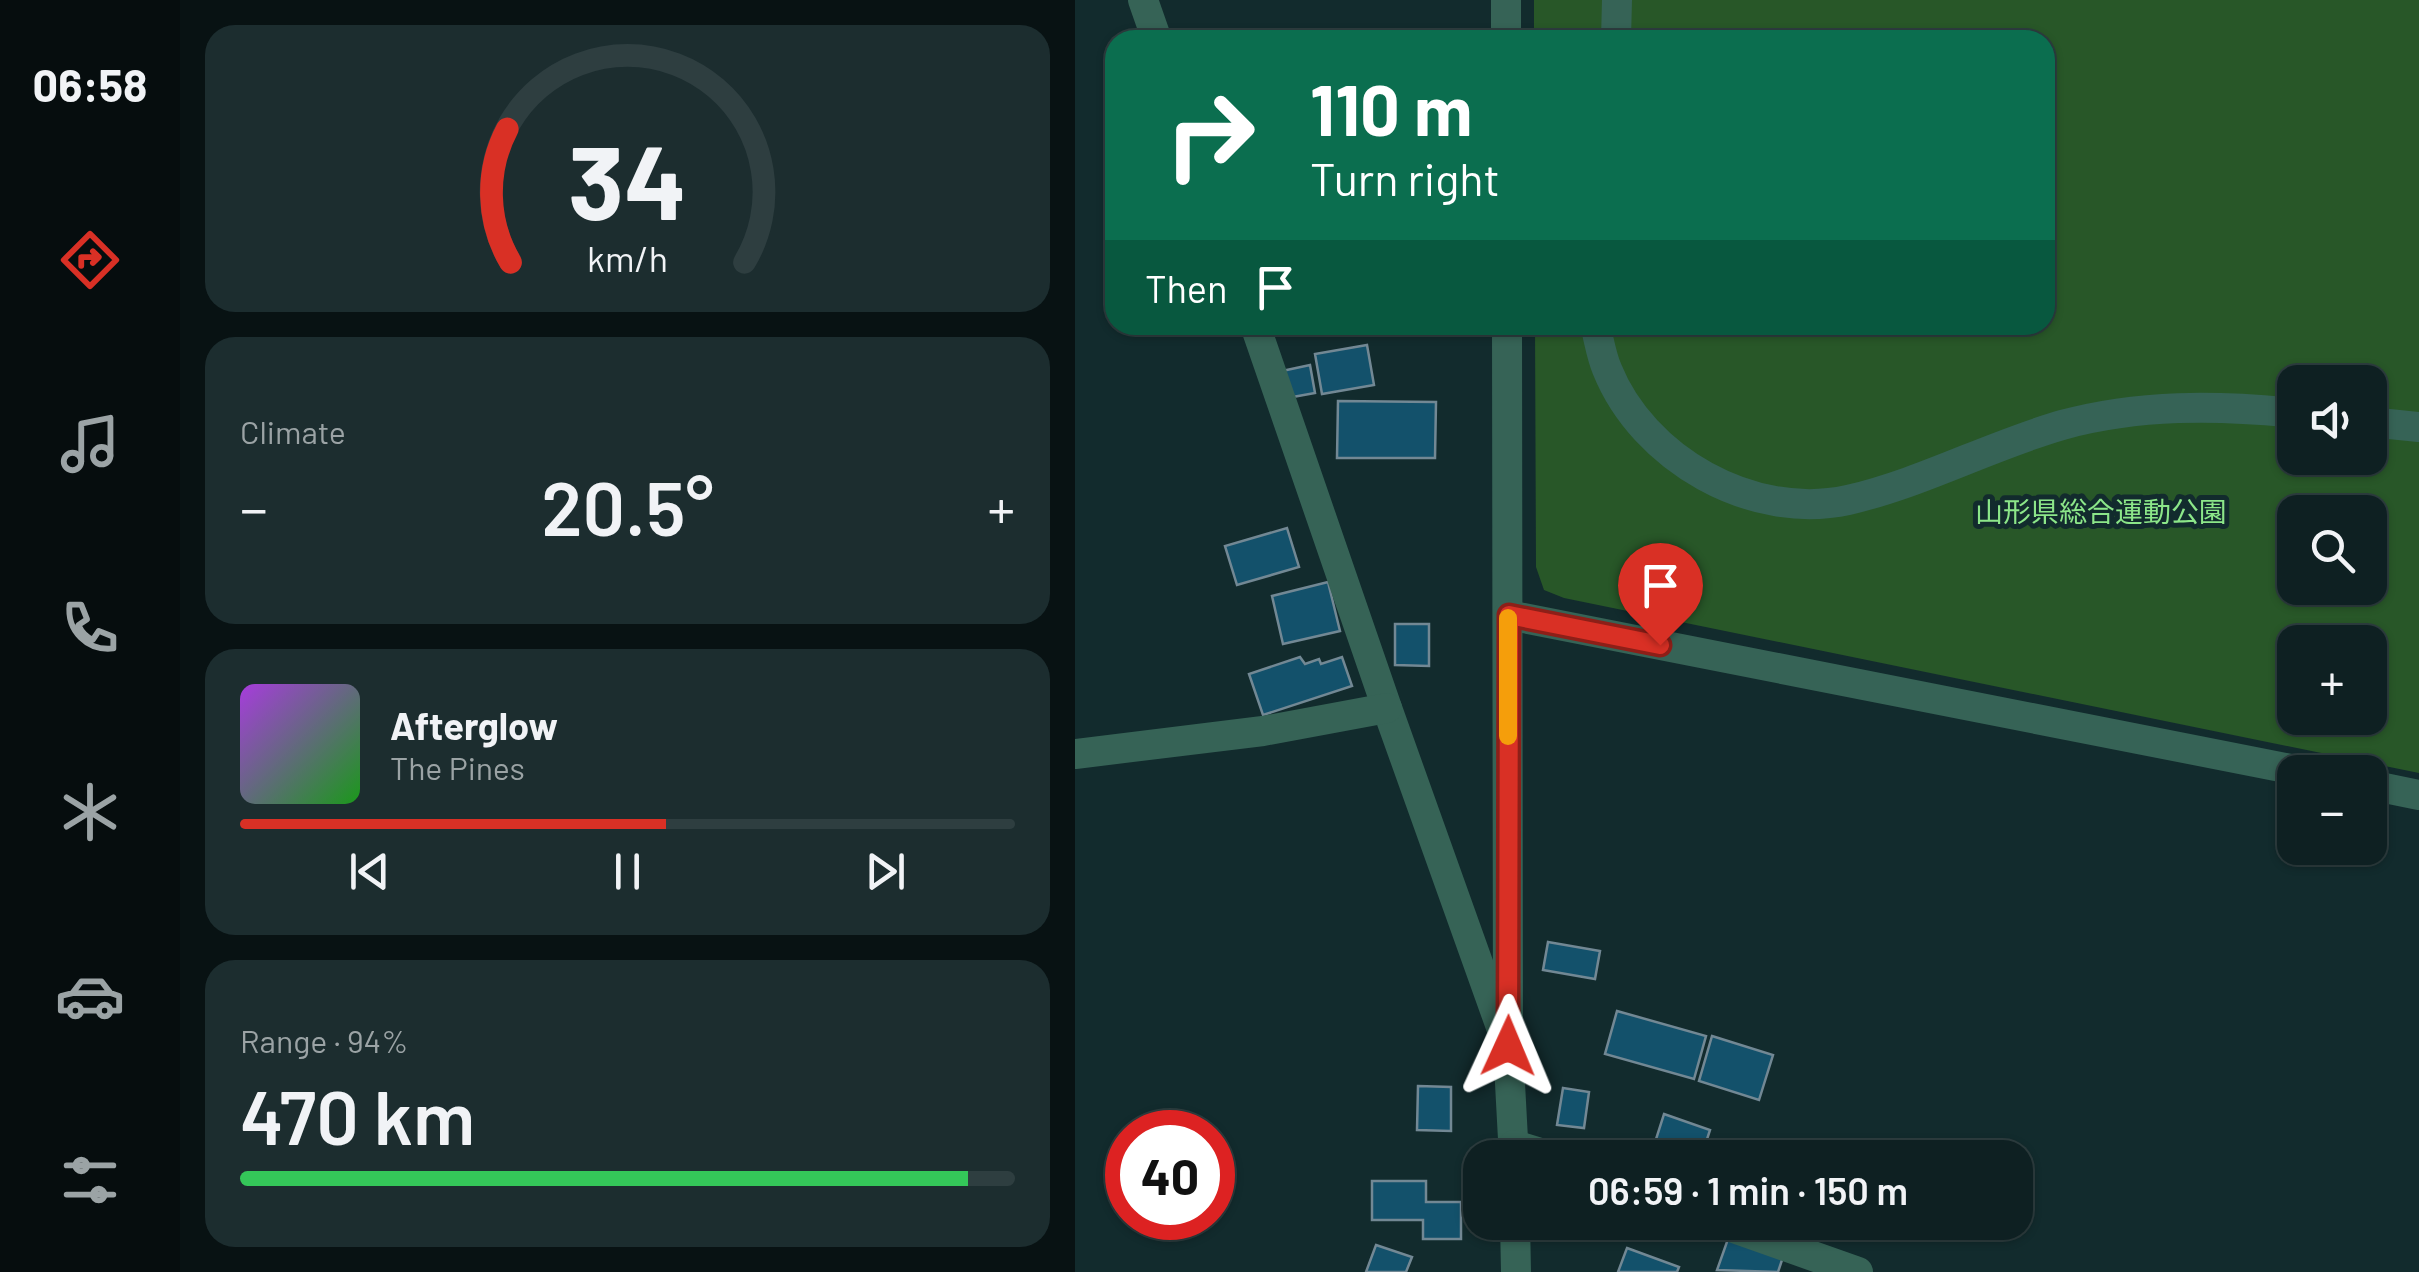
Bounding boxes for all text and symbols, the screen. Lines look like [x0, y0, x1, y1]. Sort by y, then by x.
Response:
text: 06:58 [33, 57, 147, 111]
text: 110 m [1310, 66, 1472, 150]
icon: right [1145, 70, 1275, 200]
text: 34 [568, 116, 687, 241]
text: Turn right [1310, 151, 1500, 205]
icon: directions [55, 225, 125, 295]
text: km/h [587, 236, 668, 279]
icon: arrive [1248, 260, 1303, 315]
text: Then [1145, 265, 1228, 311]
map controls [2277, 365, 2387, 865]
button: sound [2277, 365, 2387, 475]
icon: music [55, 409, 125, 479]
text: Climate [240, 412, 346, 450]
text: 20.5° [541, 461, 714, 551]
text: − [240, 474, 268, 540]
text: + [987, 474, 1015, 540]
park label: 山形県総合運動公園 [1975, 494, 2227, 528]
button: search [2277, 495, 2387, 605]
pin [1618, 543, 1703, 646]
icon: arrive [1633, 558, 1688, 613]
icon: phone [55, 593, 125, 663]
button: + [2277, 625, 2387, 735]
text: Afterglow [390, 702, 558, 748]
text: The Pines [390, 748, 525, 786]
button: − [2277, 755, 2387, 865]
icon: climate [55, 777, 125, 847]
icon: previous [342, 844, 397, 899]
icon: pause [600, 844, 655, 899]
icon: next [858, 844, 913, 899]
icon: car [55, 961, 125, 1031]
position arrow [1456, 994, 1560, 1098]
text: Range · 94% [240, 1021, 408, 1059]
text: 470 km [240, 1070, 475, 1160]
speed limit sign: 40 [1105, 1110, 1235, 1240]
icon: filters [55, 1145, 125, 1215]
text: 06:59 · 1 min · 150 m [1588, 1167, 1908, 1213]

